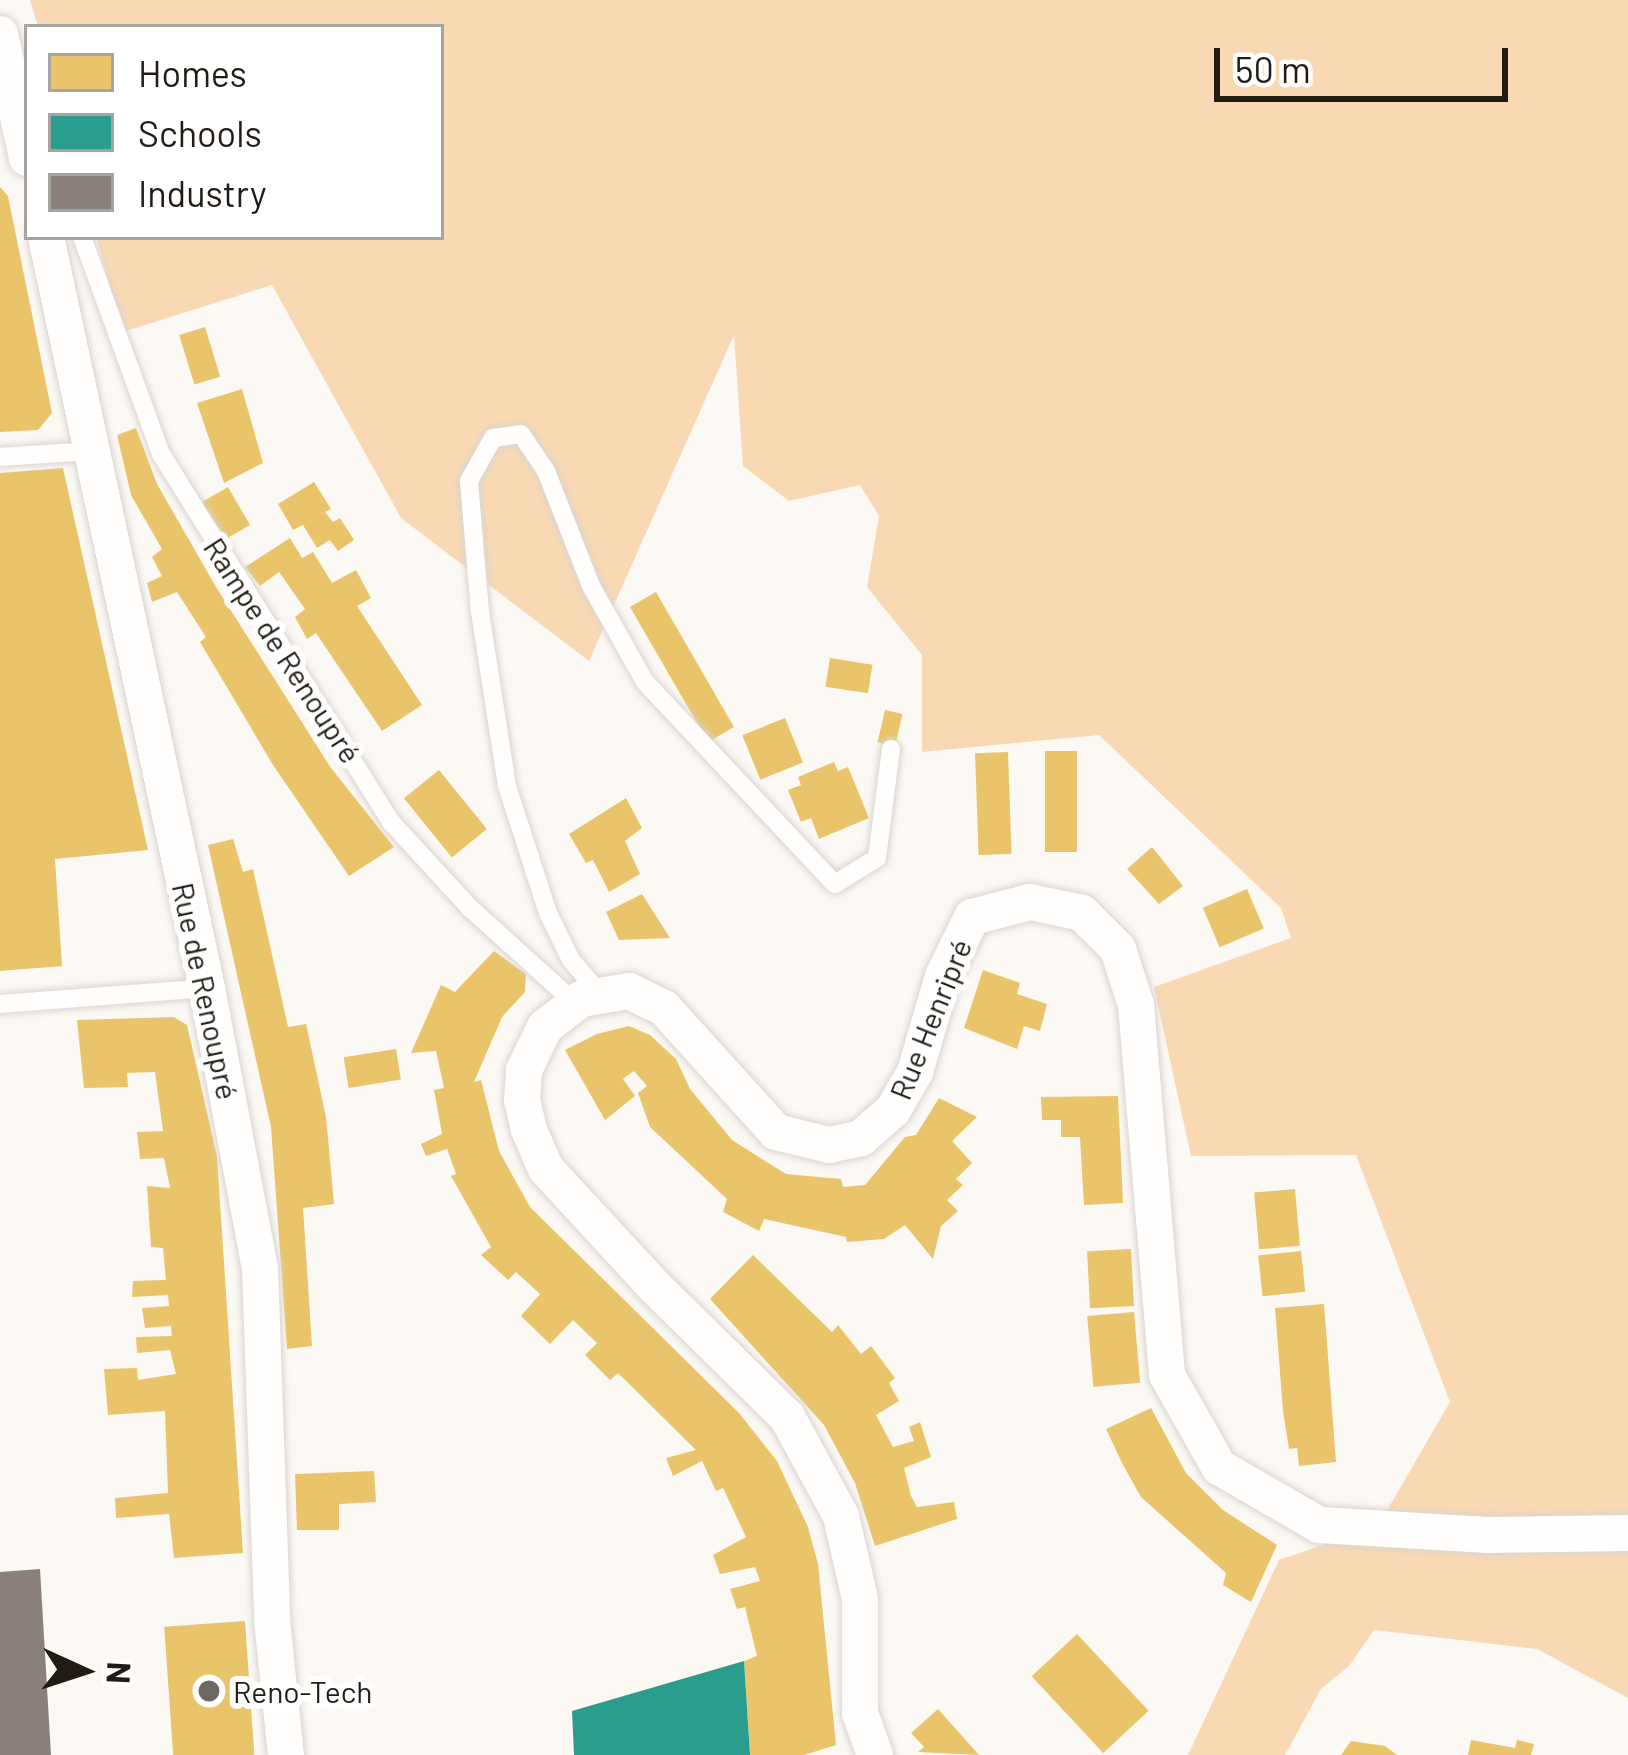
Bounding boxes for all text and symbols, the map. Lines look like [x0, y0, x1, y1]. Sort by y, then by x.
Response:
legend [24, 24, 444, 240]
scale bar [1220, 24, 1514, 98]
text: 50 m [1235, 47, 1311, 90]
text: Homes [138, 51, 247, 94]
text: Schools [138, 111, 262, 154]
text: Industry [138, 171, 267, 214]
street label: Rampe de Renoupré [197, 531, 369, 769]
street label: Rue de Renoupré [165, 879, 247, 1103]
street label: Rue Henripré [881, 933, 979, 1105]
north arrow [24, 1611, 144, 1731]
text: N [99, 1661, 140, 1685]
place label: Reno-Tech [233, 1673, 372, 1709]
marker: Reno-Tech [196, 1678, 222, 1704]

